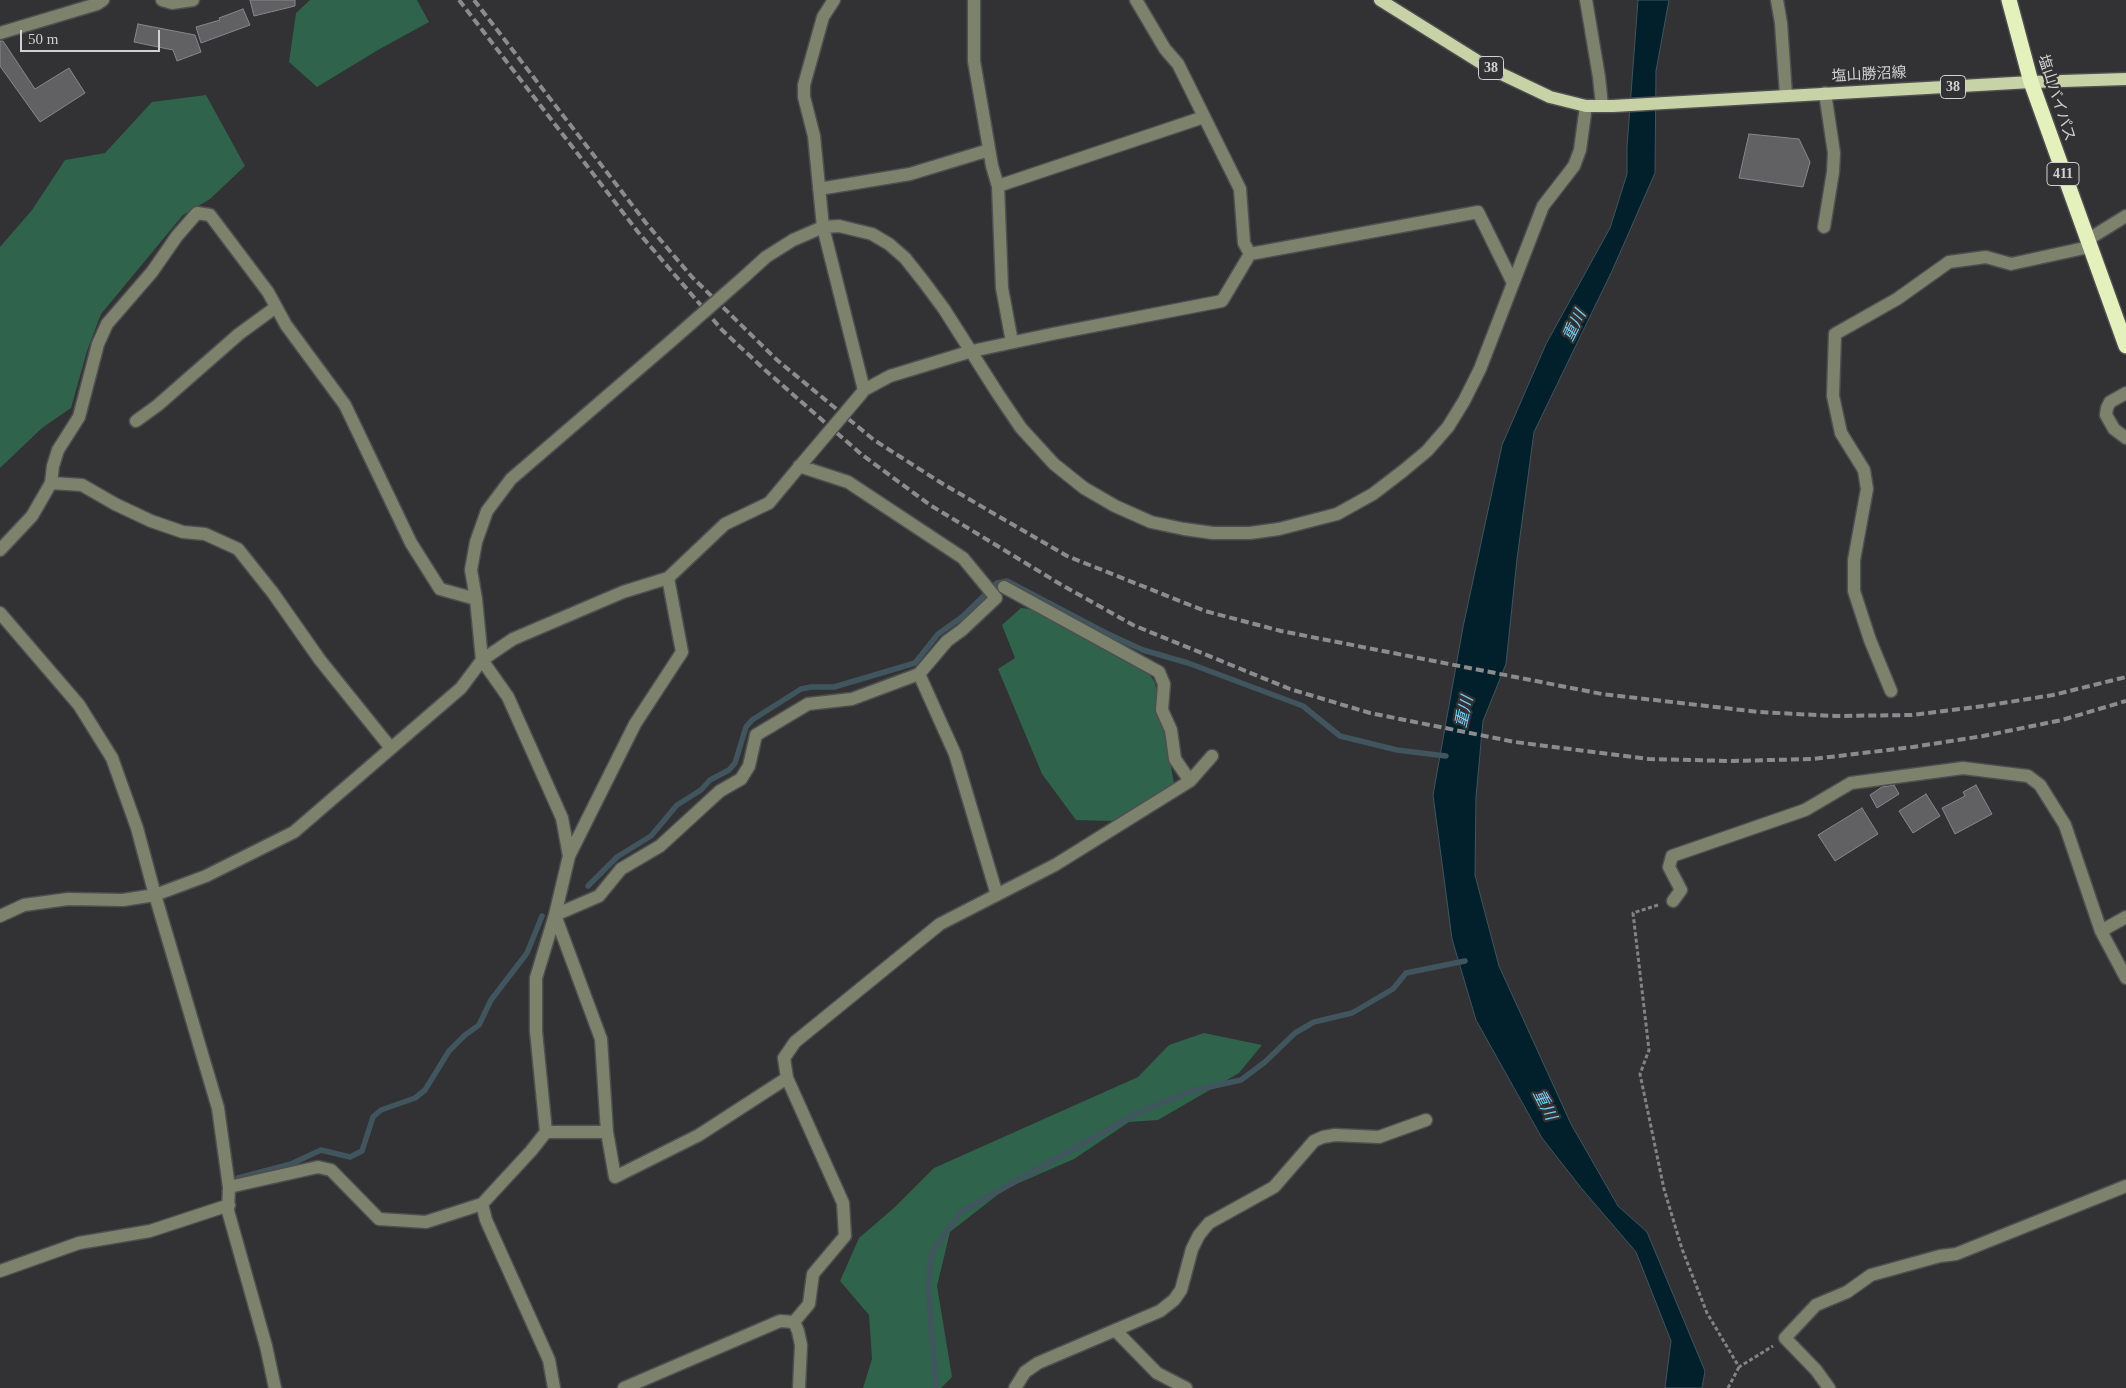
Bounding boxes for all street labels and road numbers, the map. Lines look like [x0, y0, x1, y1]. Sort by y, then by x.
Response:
street label: 塩山バイパス [2034, 52, 2078, 144]
road number: 38 [1478, 56, 1504, 80]
street label: 塩山勝沼線 [1831, 64, 1907, 86]
road number: 38 [1940, 75, 1966, 98]
road number: 411 [2047, 162, 2079, 185]

